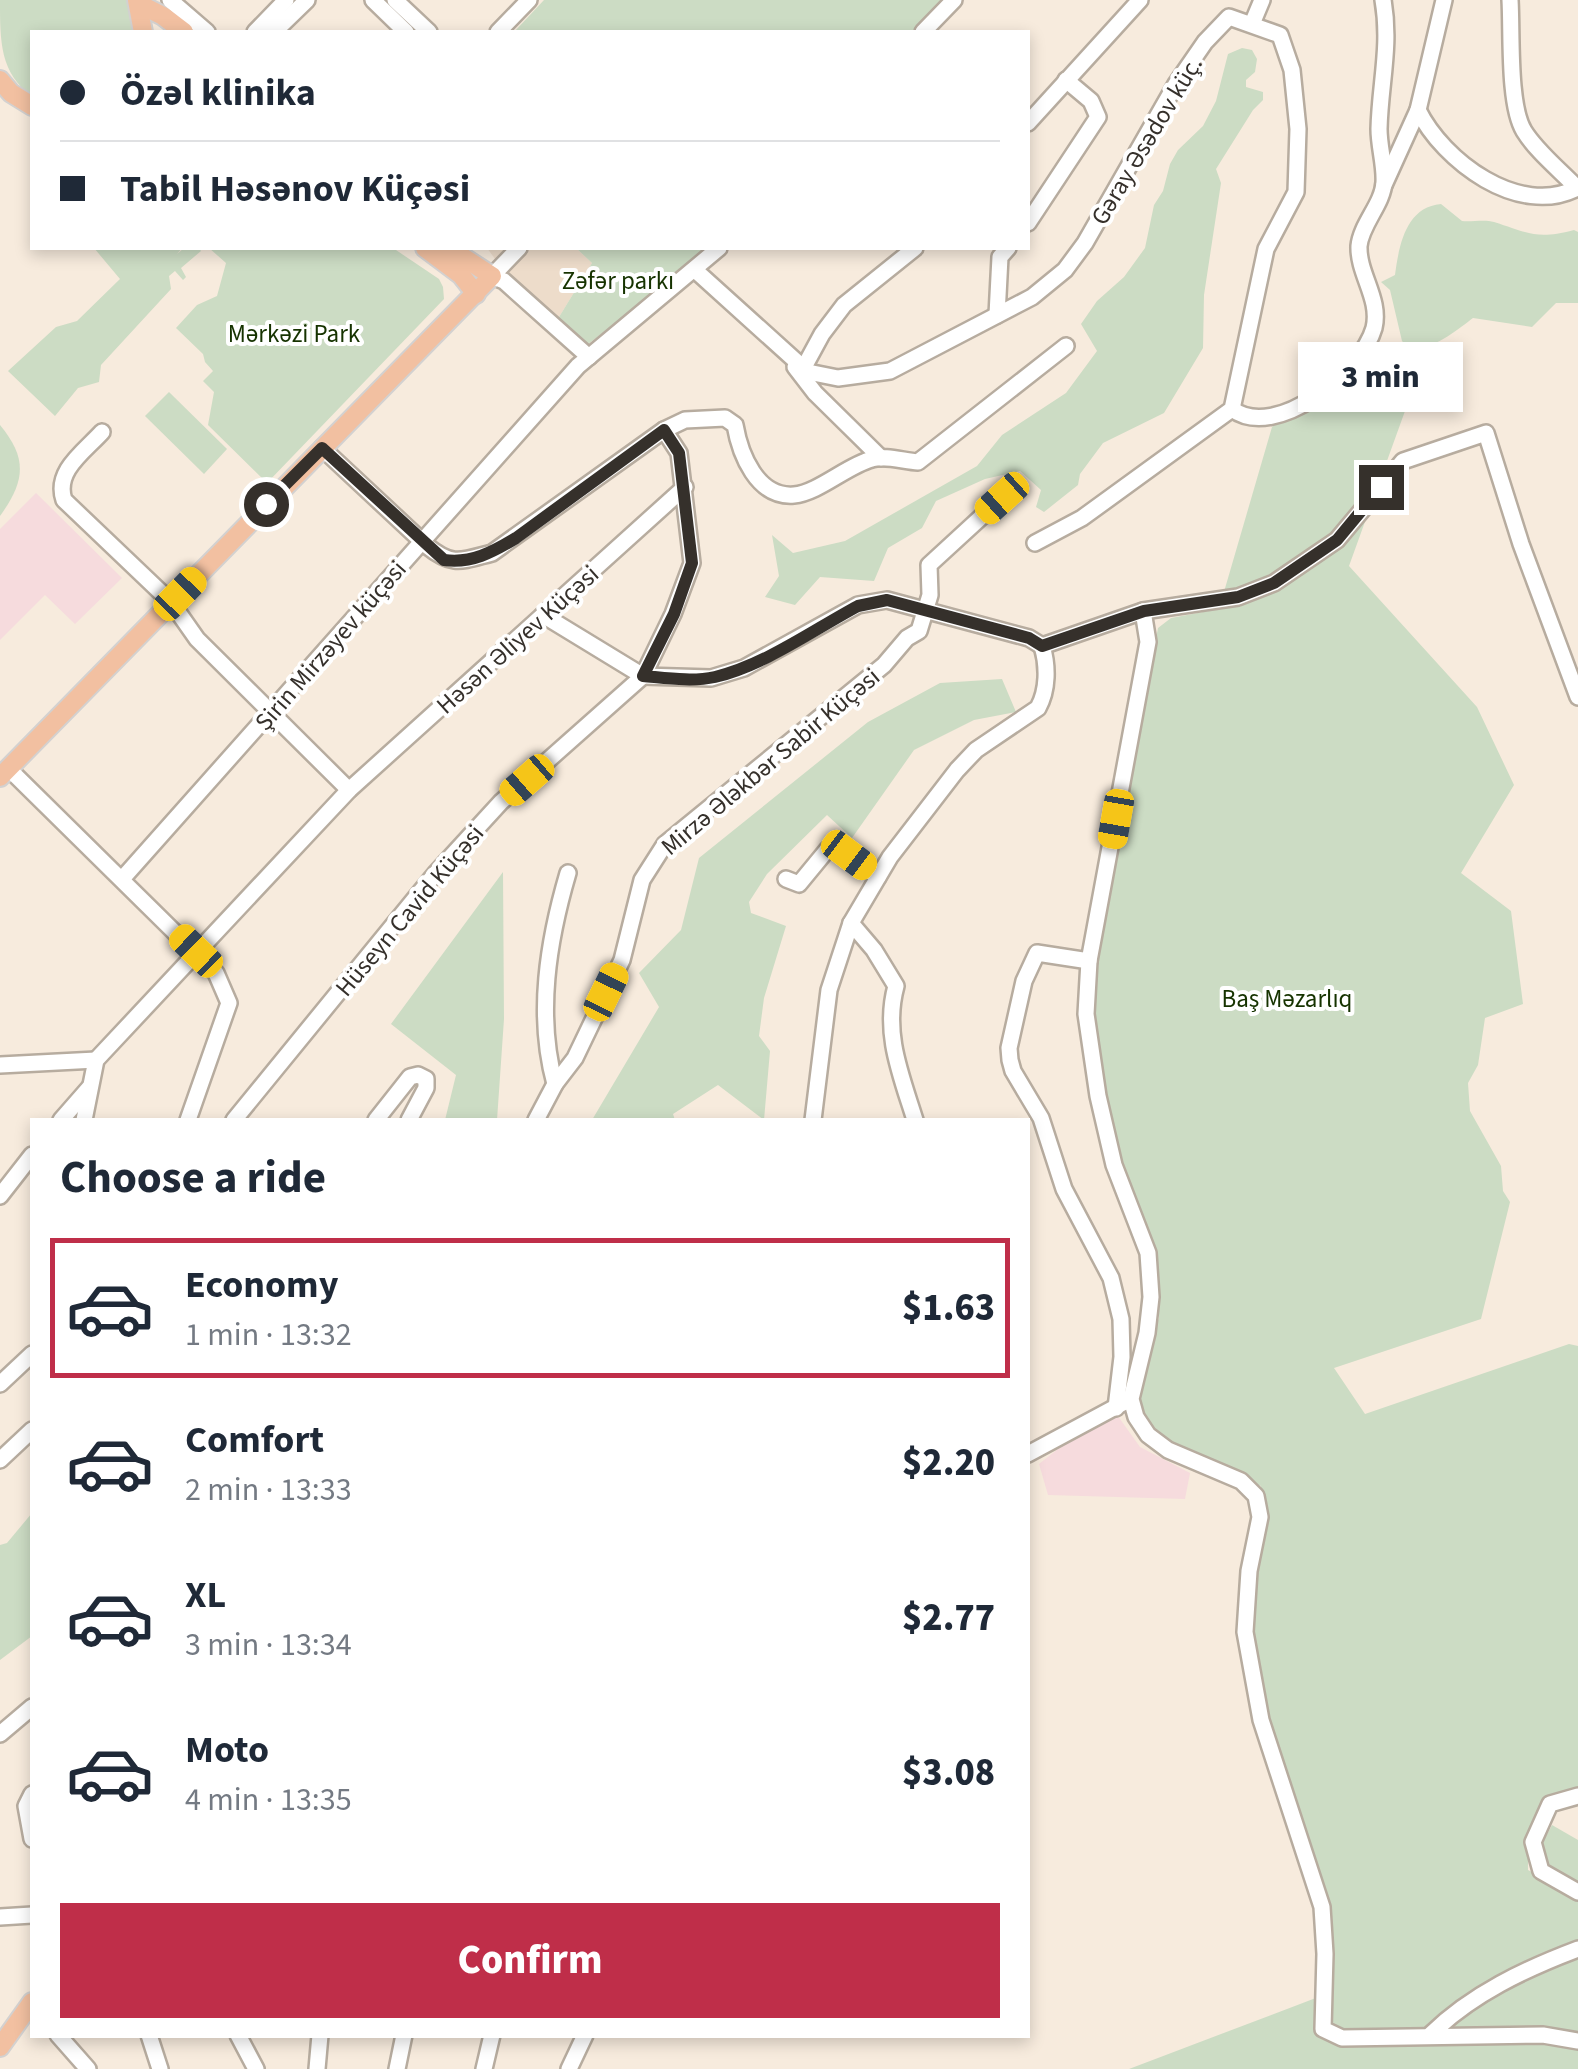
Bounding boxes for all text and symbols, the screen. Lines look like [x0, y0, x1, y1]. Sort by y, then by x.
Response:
street label: Gəray Əsədov küç. [1082, 49, 1212, 232]
text: Özəl klinika [120, 66, 316, 120]
text: Tabil Həsənov Küçəsi [120, 162, 470, 216]
park label: Zəfər parkı [562, 263, 674, 299]
park label: Mərkəzi Park [228, 316, 361, 352]
callout: 3 min [1298, 342, 1464, 412]
text: 3 min [1341, 354, 1420, 400]
route end [1359, 465, 1404, 510]
car [970, 467, 1034, 529]
route start [244, 482, 289, 527]
street label: Şirin Mirzəyev küçəsi [246, 552, 415, 739]
street label: Həsən Əliyev Küçəsi [428, 557, 607, 723]
car [148, 562, 212, 626]
street label: Mirzə Ələkbər Sabir Küçəsi [653, 659, 888, 864]
car [495, 749, 559, 811]
car [1096, 787, 1136, 851]
street label: Hüseyn Cavid Küçəsi [327, 817, 493, 1005]
car [816, 825, 882, 885]
car [164, 919, 228, 983]
car [579, 958, 633, 1026]
park label: Baş Məzarlıq [1222, 981, 1352, 1017]
text: Choose a ride [60, 1146, 326, 1210]
text: Economy [185, 1258, 338, 1312]
icon: car [65, 1263, 155, 1353]
text: $1.63 [902, 1281, 995, 1335]
text: 1 min · 13:32 [185, 1312, 352, 1358]
text: Comfort [185, 1413, 324, 1467]
icon: car [65, 1418, 155, 1508]
text: $2.20 [902, 1436, 995, 1490]
text: 2 min · 13:33 [185, 1467, 352, 1513]
text: XL [185, 1568, 226, 1622]
icon: car [65, 1573, 155, 1663]
text: $2.77 [902, 1591, 995, 1645]
text: 3 min · 13:34 [185, 1622, 352, 1668]
text: Moto [185, 1723, 269, 1777]
icon: car [65, 1728, 155, 1818]
text: $3.08 [902, 1746, 995, 1800]
text: 4 min · 13:35 [185, 1777, 352, 1823]
button: Confirm [60, 1903, 1000, 2018]

